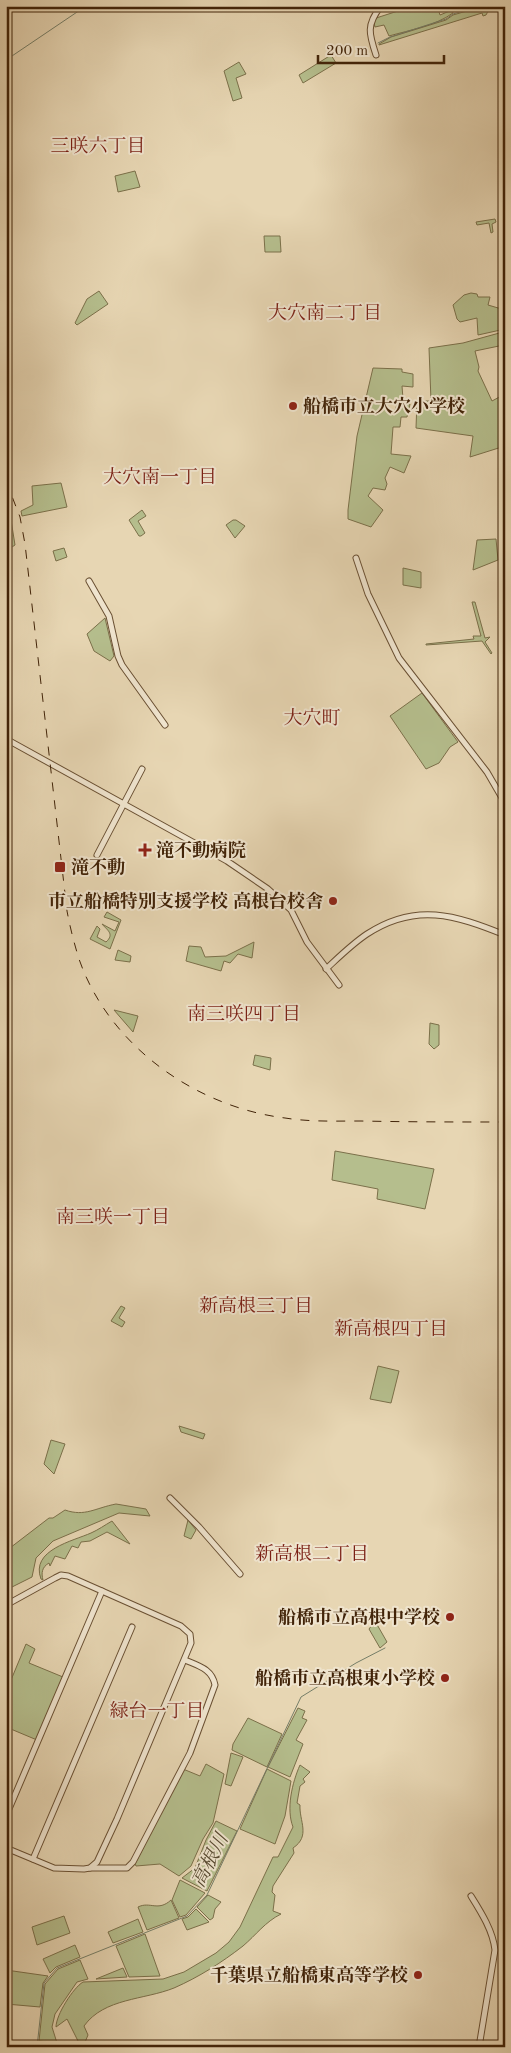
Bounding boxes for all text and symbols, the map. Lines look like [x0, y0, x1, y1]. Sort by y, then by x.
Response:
scale bar [318, 32, 445, 64]
text: 200 m [326, 44, 368, 59]
district label: 三咲六丁目 [50, 136, 146, 157]
district label: 大穴南二丁目 [268, 302, 382, 324]
place label: 船橋市立大穴小学校 [303, 396, 465, 416]
marker: 船橋市立大穴小学校 [287, 400, 299, 412]
district label: 大穴南一丁目 [103, 466, 217, 488]
district label: 大穴町 [283, 707, 341, 729]
place label: 滝不動病院 [156, 840, 246, 860]
marker: 滝不動病院 [138, 843, 152, 857]
place label: 滝不動 [71, 857, 125, 877]
marker: 滝不動 [53, 860, 67, 874]
place label: 市立船橋特別支援学校 高根台校舎 [48, 891, 323, 911]
marker: 市立船橋特別支援学校 高根台校舎 [327, 895, 339, 907]
district label: 南三咲四丁目 [187, 1003, 301, 1025]
district label: 南三咲一丁目 [56, 1206, 170, 1228]
district label: 新高根三丁目 [199, 1296, 313, 1317]
district label: 新高根四丁目 [334, 1319, 448, 1340]
district label: 新高根二丁目 [255, 1544, 369, 1565]
place label: 船橋市立高根中学校 [278, 1607, 440, 1627]
marker: 船橋市立高根中学校 [444, 1611, 456, 1623]
place label: 船橋市立高根東小学校 [255, 1668, 435, 1688]
marker: 船橋市立高根東小学校 [439, 1672, 451, 1684]
district label: 緑台一丁目 [109, 1700, 205, 1722]
water label: 高根川 [188, 1829, 234, 1891]
place label: 千葉県立船橋東高等学校 [210, 1965, 408, 1985]
marker: 千葉県立船橋東高等学校 [412, 1969, 424, 1981]

